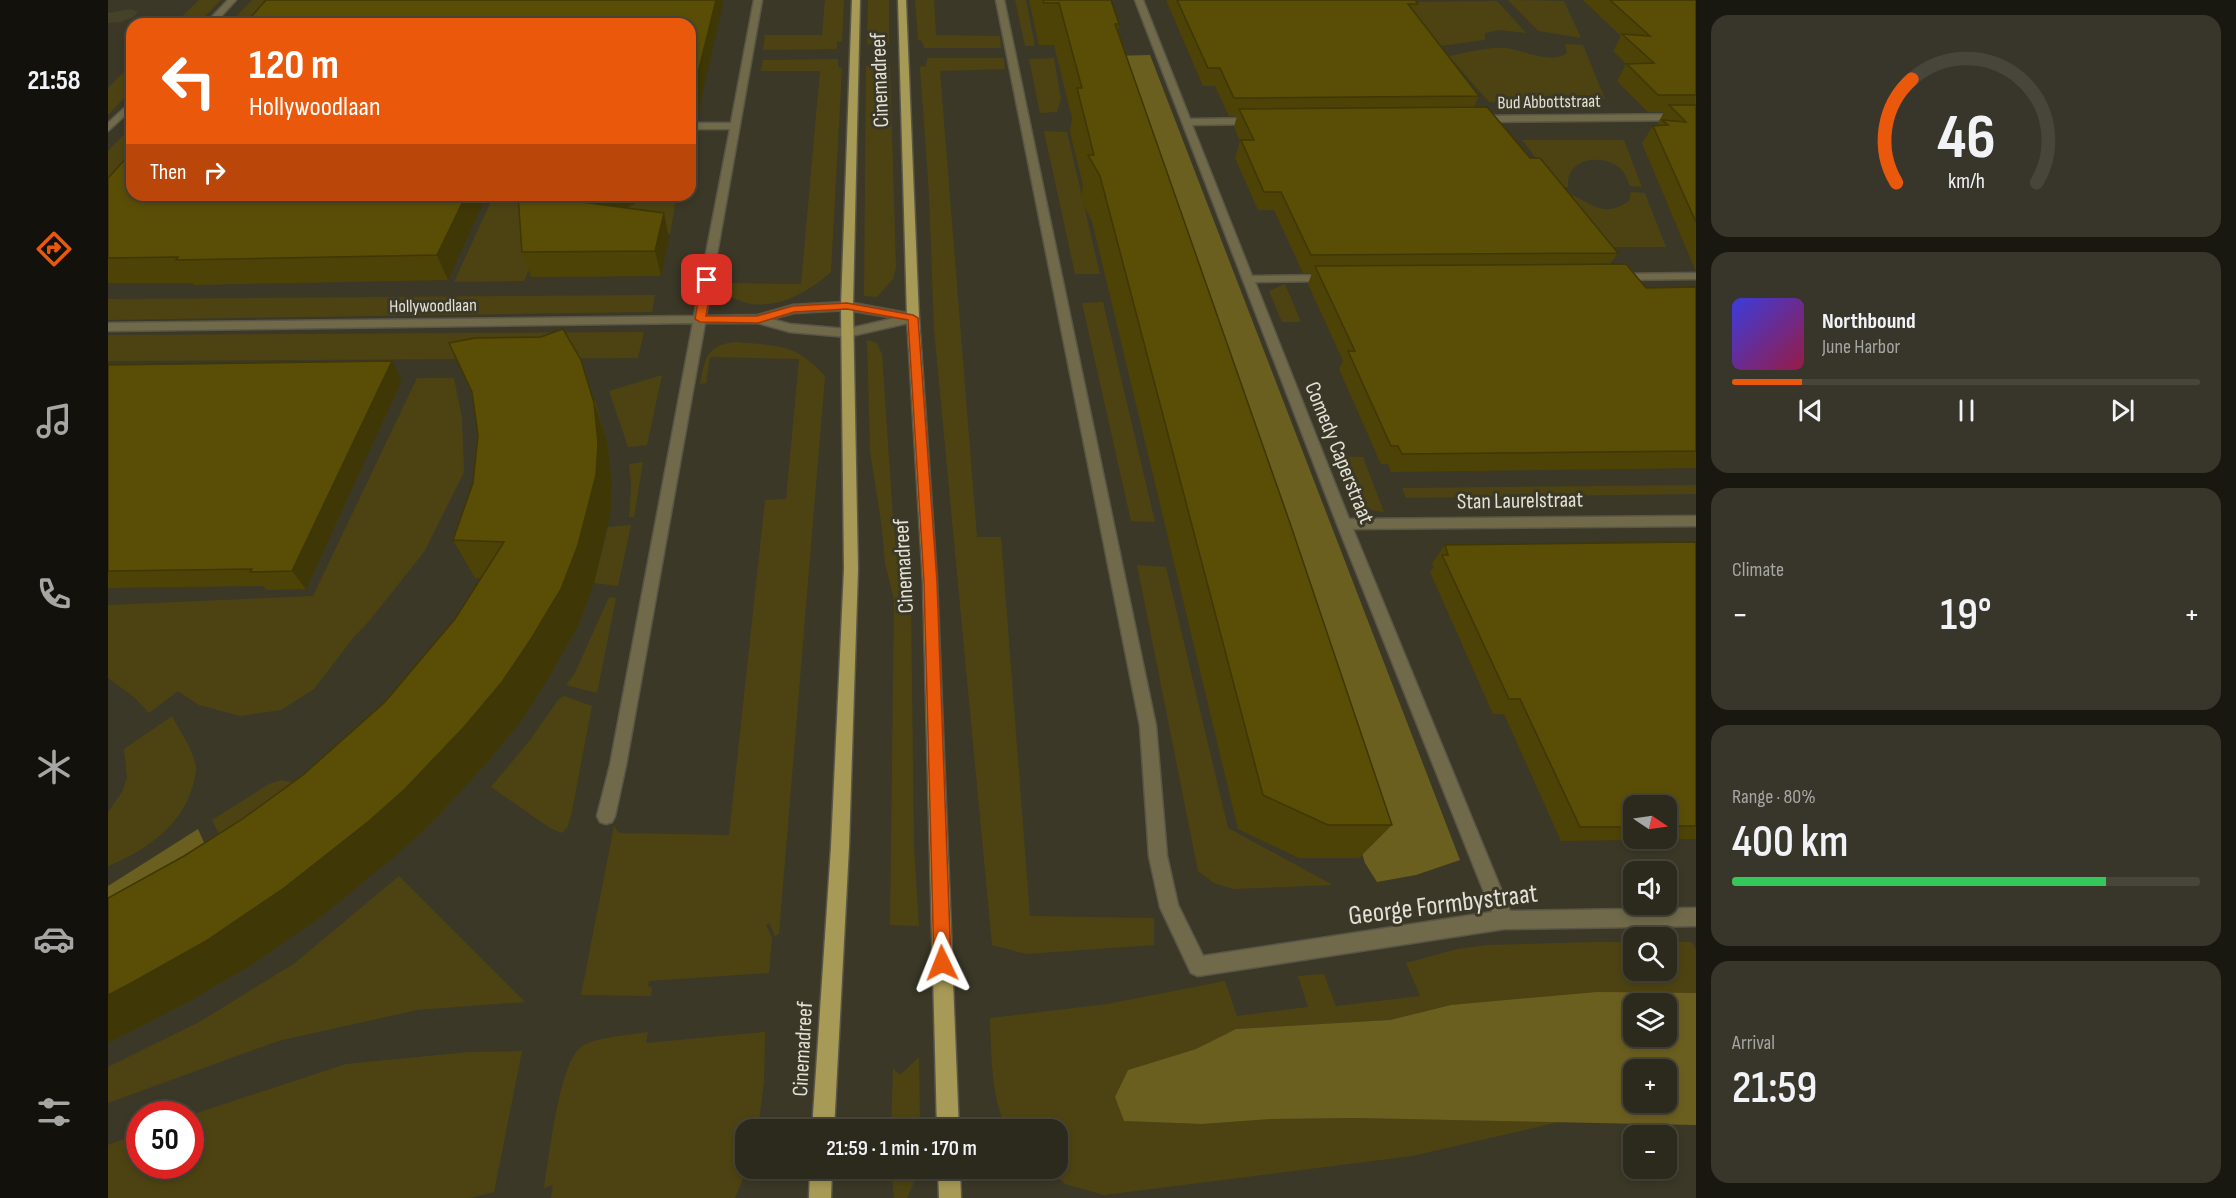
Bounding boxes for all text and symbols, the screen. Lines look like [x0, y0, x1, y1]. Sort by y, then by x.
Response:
street label: Cinemadreef [865, 32, 895, 128]
text: 120 m [249, 40, 339, 91]
icon: left [150, 42, 228, 120]
text: 21:58 [27, 65, 81, 97]
text: Hollywoodlaan [249, 91, 381, 123]
street label: Bud Abbottstraat [1497, 91, 1601, 113]
text: 46 [1937, 101, 1995, 176]
icon: right [198, 156, 231, 189]
text: Then [150, 159, 186, 186]
text: km/h [1947, 169, 1985, 194]
icon: directions [33, 228, 75, 270]
pin [681, 254, 732, 305]
icon: arrive [690, 263, 723, 296]
street label: Hollywoodlaan [389, 295, 477, 317]
text: Northbound [1822, 308, 1916, 335]
text: June Harbor [1822, 335, 1900, 359]
street label: Comedy Caperstraat [1298, 378, 1380, 528]
icon: previous [1794, 394, 1827, 427]
icon: pause [1950, 394, 1983, 427]
icon: next [2106, 394, 2139, 427]
icon: music [33, 400, 75, 442]
street label: Stan Laurelstraat [1457, 486, 1584, 516]
street label: Cinemadreef [888, 517, 920, 614]
text: Climate [1732, 558, 1784, 582]
icon: phone [33, 573, 75, 615]
text: 19° [1940, 588, 1992, 643]
text: − [1732, 595, 1748, 635]
text: + [2184, 595, 2200, 635]
icon: climate [33, 746, 75, 788]
text: Range · 80% [1732, 785, 1816, 809]
north arrow [1623, 795, 1677, 849]
map controls [1623, 795, 1677, 1179]
text: 400 km [1732, 815, 1848, 870]
button: sound [1623, 861, 1677, 915]
street label: George Formbystraat [1347, 878, 1539, 932]
icon: car [33, 918, 75, 960]
button: search [1623, 927, 1677, 981]
position arrow [910, 931, 974, 995]
button: layers [1623, 993, 1677, 1047]
street label: Cinemadreef [787, 1000, 819, 1097]
text: Arrival [1732, 1031, 1775, 1055]
button: + [1623, 1059, 1677, 1113]
text: 21:59 [1732, 1061, 1817, 1116]
icon: filters [33, 1091, 75, 1133]
speed limit sign: 50 [126, 1101, 204, 1179]
button: − [1623, 1125, 1677, 1179]
text: 21:59 · 1 min · 170 m [826, 1135, 977, 1162]

